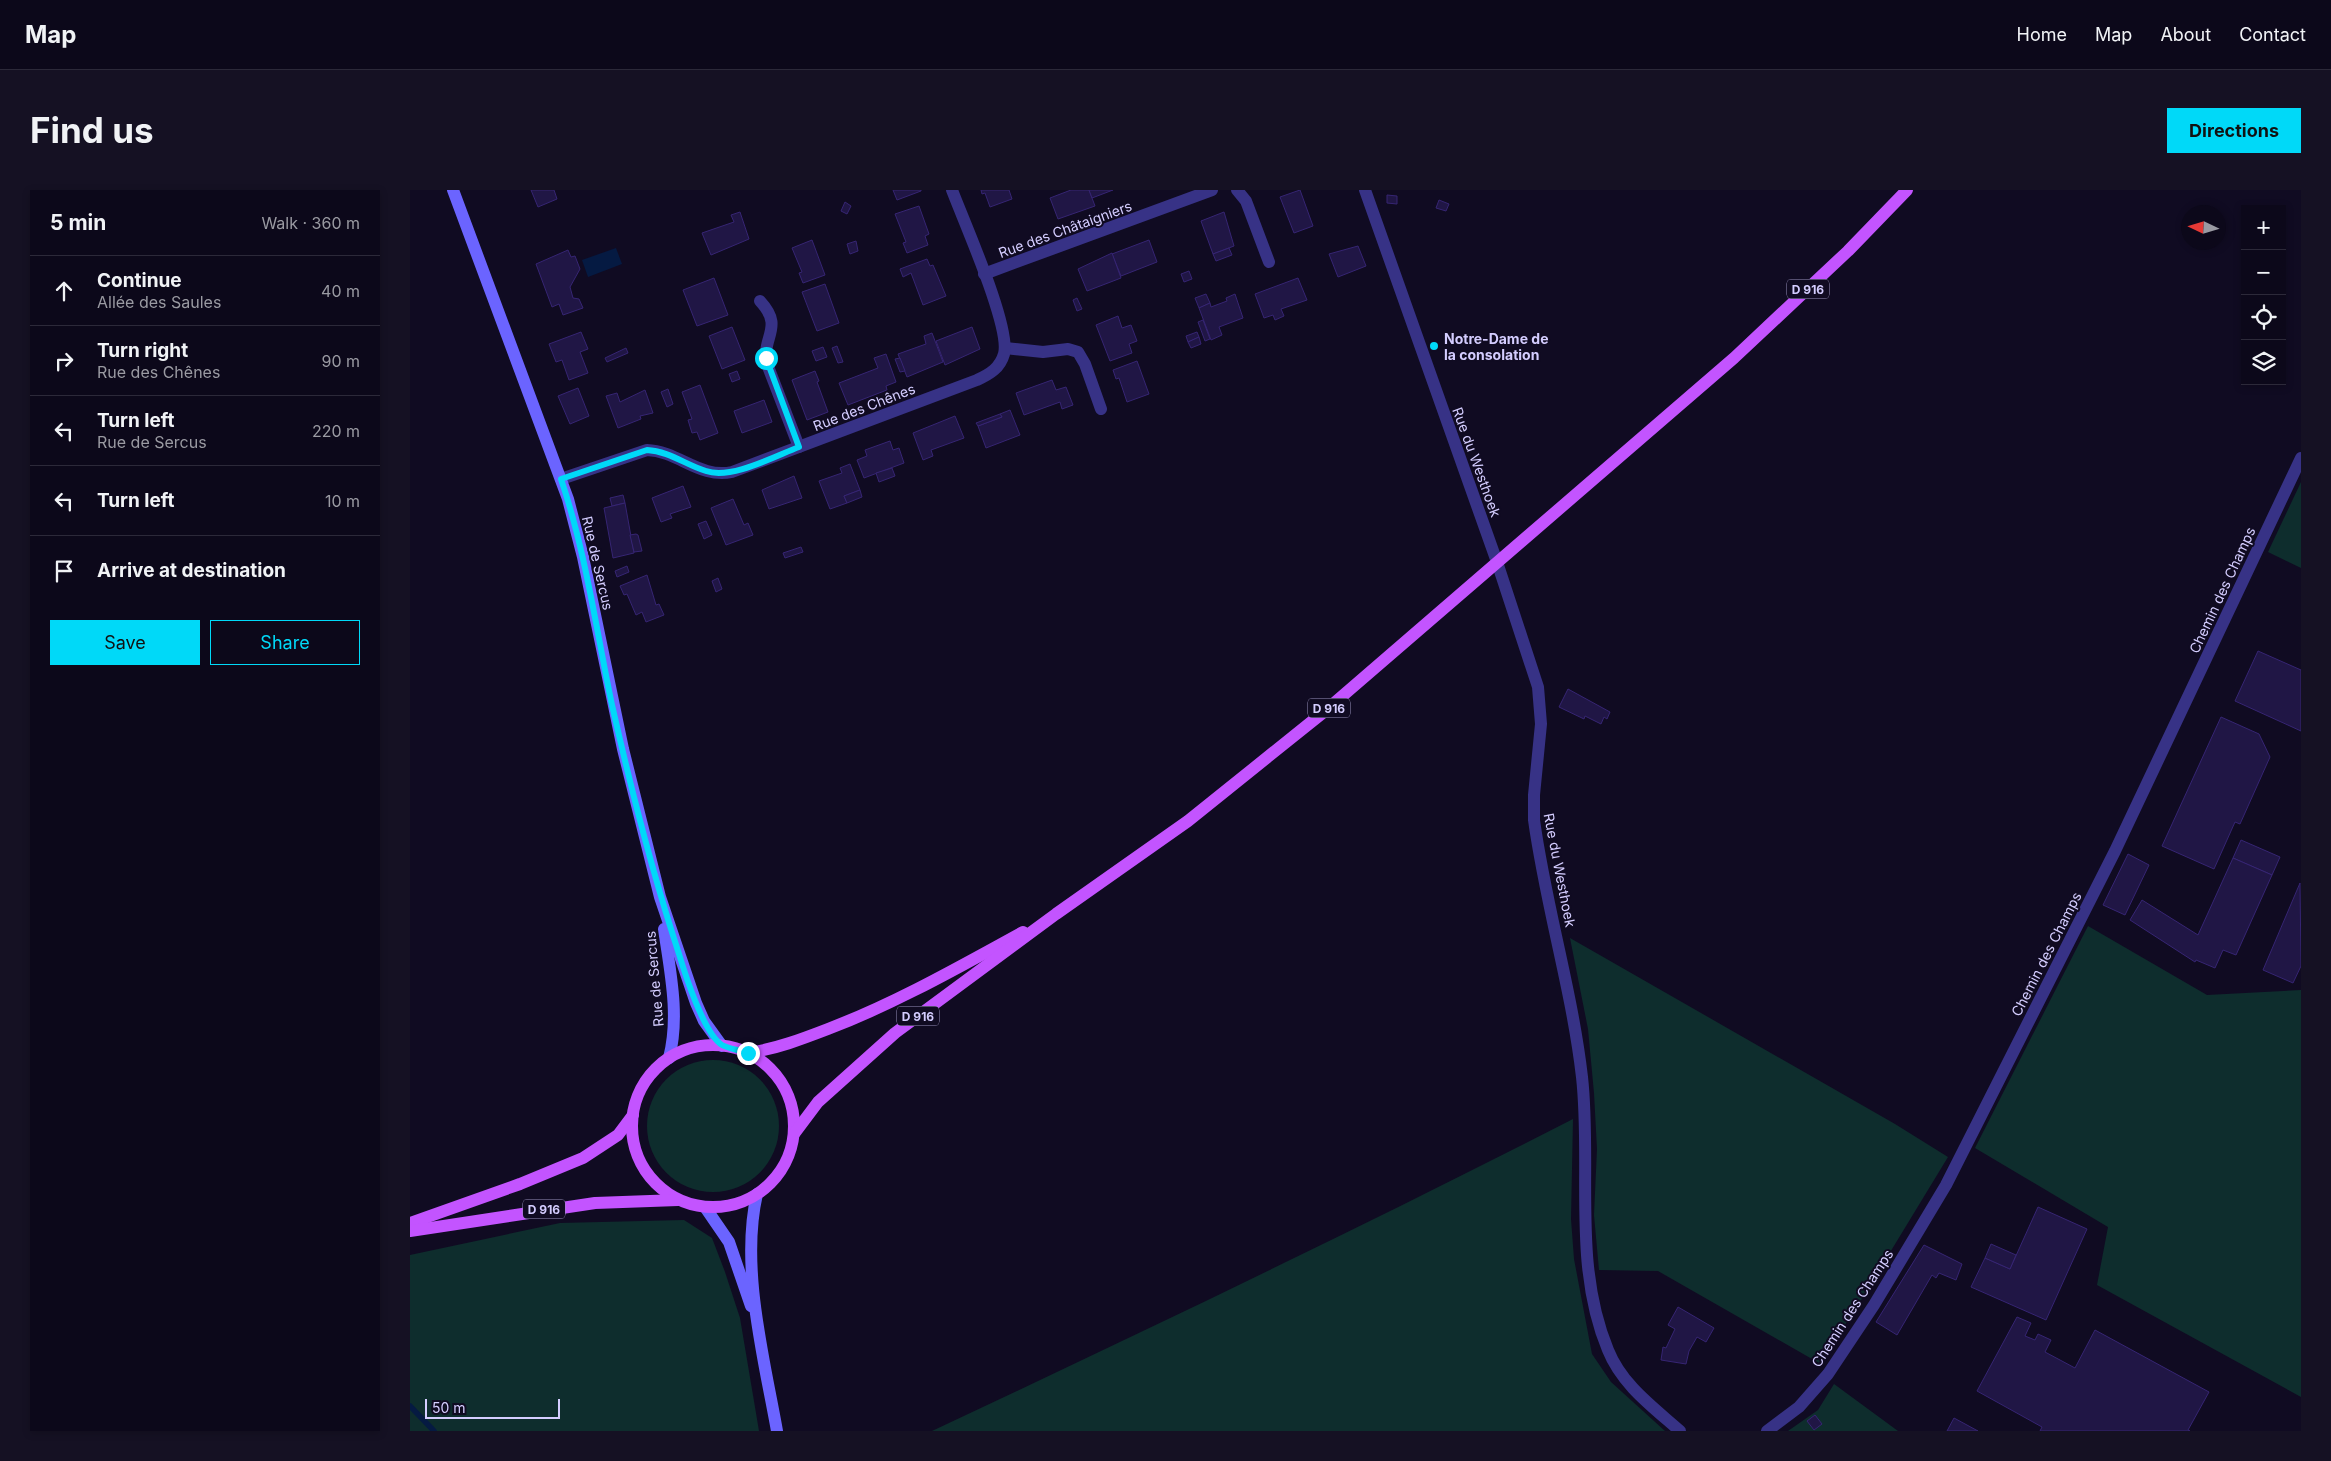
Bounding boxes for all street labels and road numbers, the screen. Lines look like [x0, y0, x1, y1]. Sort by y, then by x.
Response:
street label: Rue des Châtaigniers [996, 197, 1134, 261]
road number: D 916 [1787, 280, 1829, 298]
street label: Rue des Chênes [811, 380, 917, 434]
street label: Rue du Westhoek [1449, 405, 1505, 520]
street label: Rue de Sercus [579, 514, 617, 612]
street label: Chemin des Champs [2185, 524, 2259, 656]
road number: D 916 [1308, 698, 1350, 718]
street label: Rue du Westhoek [1541, 811, 1579, 929]
street label: Chemin des Champs [2007, 889, 2085, 1019]
street label: Rue de Sercus [641, 930, 667, 1028]
road number: D 916 [897, 1006, 939, 1026]
road number: D 916 [523, 1200, 565, 1218]
street label: Chemin des Champs [1808, 1246, 1896, 1370]

